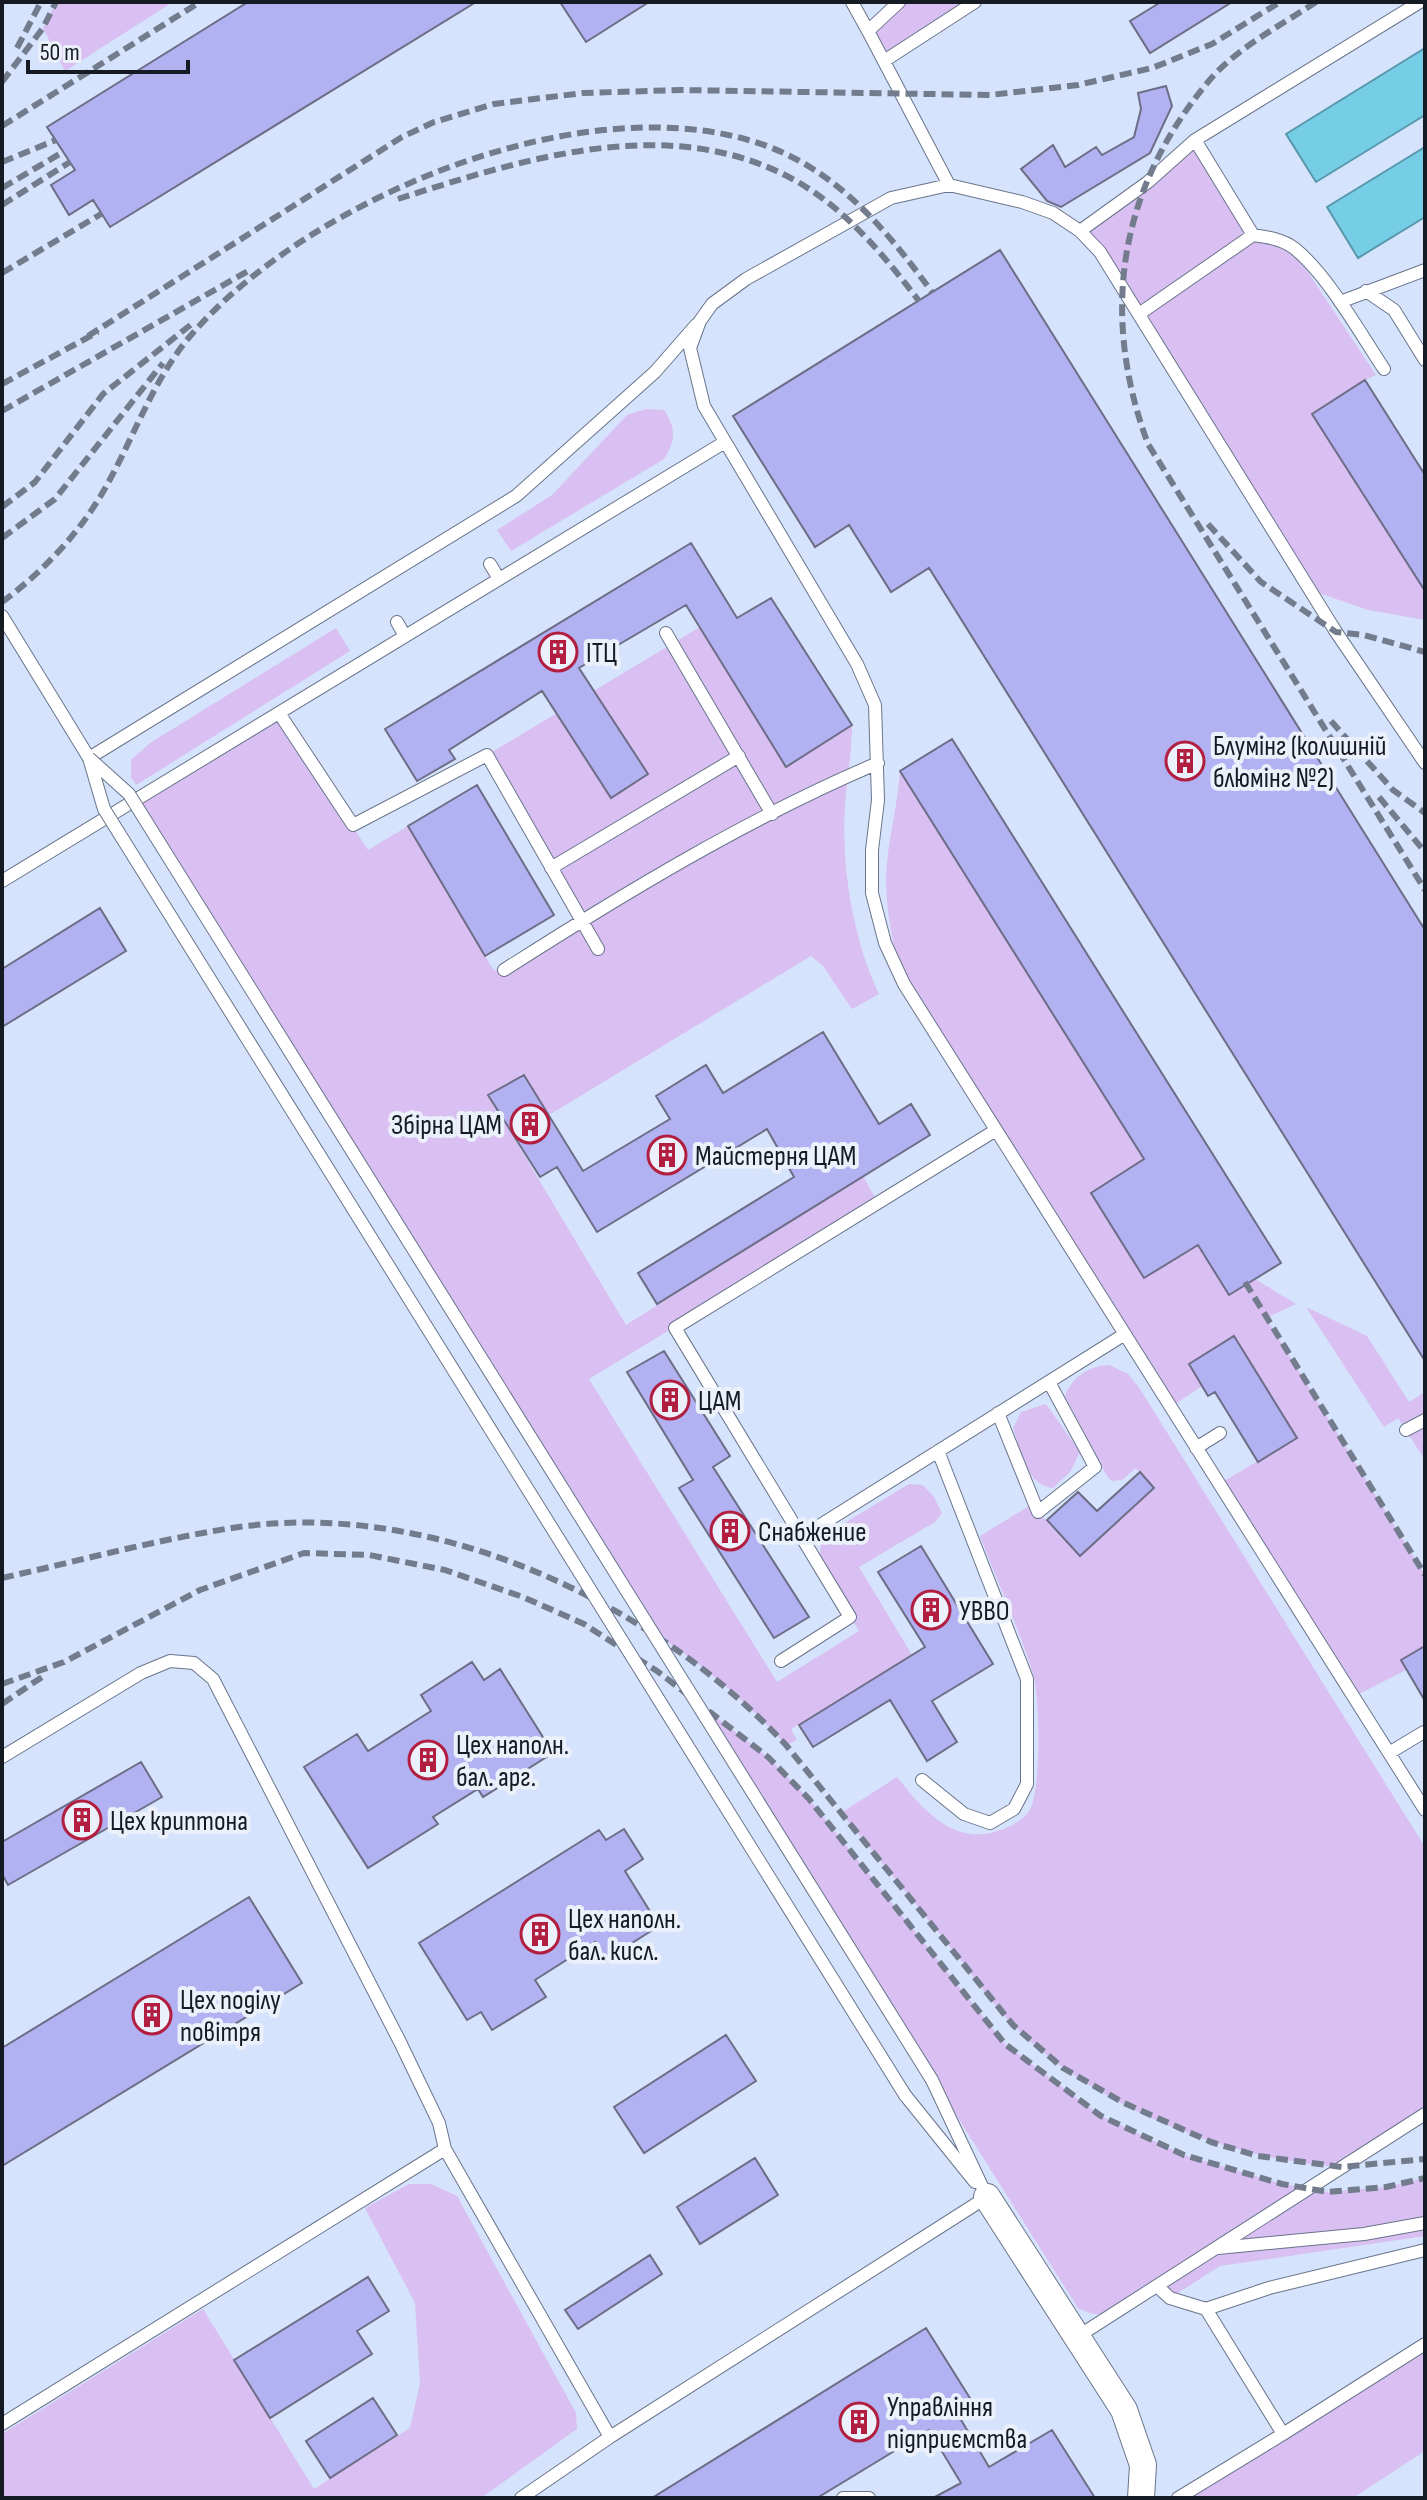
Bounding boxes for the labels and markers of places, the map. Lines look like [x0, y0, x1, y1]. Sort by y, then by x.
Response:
building icon: ІТЦ [537, 631, 579, 673]
place label: ІТЦ [586, 637, 617, 670]
place label: Блумінг (колишній блюмінг №2) [1213, 730, 1386, 795]
building icon: Блумінг (колишній блюмінг №2) [1164, 740, 1206, 782]
building icon: Збірна ЦАМ [509, 1103, 551, 1145]
place label: Збірна ЦАМ [391, 1109, 502, 1142]
building icon: Майстерня ЦАМ [646, 1134, 688, 1176]
place label: Майстерня ЦАМ [695, 1140, 856, 1173]
building icon: ЦАМ [649, 1379, 691, 1421]
place label: ЦАМ [698, 1385, 741, 1418]
building icon: Снабжение [709, 1510, 751, 1552]
place label: Снабжение [758, 1516, 866, 1549]
building icon: УВВО [910, 1589, 952, 1631]
place label: УВВО [959, 1595, 1010, 1628]
place label: Цех наполн. бал. арг. [456, 1729, 569, 1794]
building icon: Цех наполн. бал. арг. [407, 1739, 449, 1781]
building icon: Цех криптона [61, 1799, 103, 1841]
place label: Цех криптона [110, 1805, 248, 1838]
place label: Цех наполн. бал. кисл. [568, 1903, 681, 1968]
building icon: Цех наполн. бал. кисл. [519, 1913, 561, 1955]
place label: Цех поділу повітря [180, 1984, 281, 2049]
building icon: Цех поділу повітря [131, 1994, 173, 2036]
place label: Управління підприємства [887, 2391, 1027, 2456]
building icon: Управління підприємства [838, 2401, 880, 2443]

